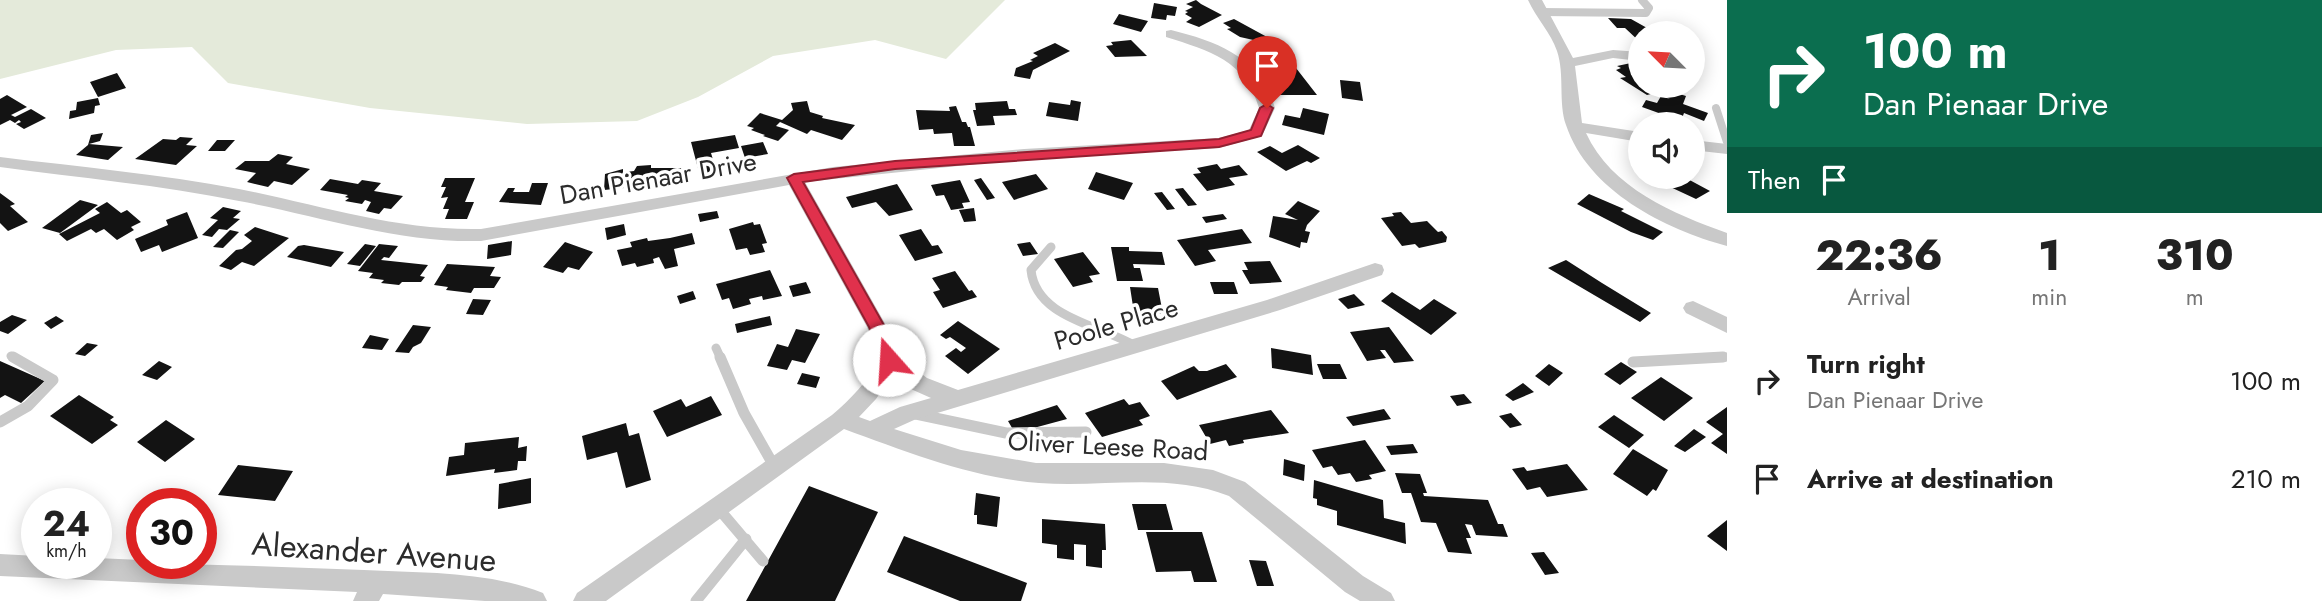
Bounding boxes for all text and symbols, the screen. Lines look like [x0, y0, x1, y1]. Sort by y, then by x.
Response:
text: 100 m [1863, 16, 2008, 86]
north arrow [1628, 21, 1704, 98]
map controls [1628, 21, 1705, 189]
icon: right [1748, 28, 1839, 119]
pin [1237, 36, 1297, 108]
icon: arrive [1248, 47, 1286, 85]
text: Dan Pienaar Drive [1863, 81, 2108, 127]
button: sound [1628, 112, 1705, 189]
street label: Dan Pienaar Drive [557, 142, 759, 214]
text: Then [1748, 161, 1801, 199]
icon: arrive [1815, 161, 1853, 199]
text: 22:36 [1815, 225, 1943, 286]
text: 1 [2038, 225, 2060, 286]
text: 310 [2156, 225, 2234, 286]
text: Arrival [1847, 280, 1911, 314]
text: min [2031, 280, 2067, 314]
text: m [2186, 280, 2204, 314]
street label: Poole Place [1049, 288, 1183, 360]
position arrow [852, 323, 926, 397]
text: Turn right [1807, 345, 1925, 383]
icon: right [1748, 362, 1786, 400]
text: 100 m [2230, 362, 2301, 400]
text: Dan Pienaar Drive [1807, 383, 1983, 417]
street label: Oliver Leese Road [1007, 422, 1209, 470]
icon: arrive [1748, 460, 1786, 498]
text: Arrive at destination [1807, 460, 2054, 498]
text: 210 m [2231, 460, 2301, 498]
speed limit sign: 30 [126, 488, 217, 579]
text: 24 [43, 499, 90, 549]
street label: Alexander Avenue [250, 521, 498, 583]
text: km/h [46, 538, 87, 564]

